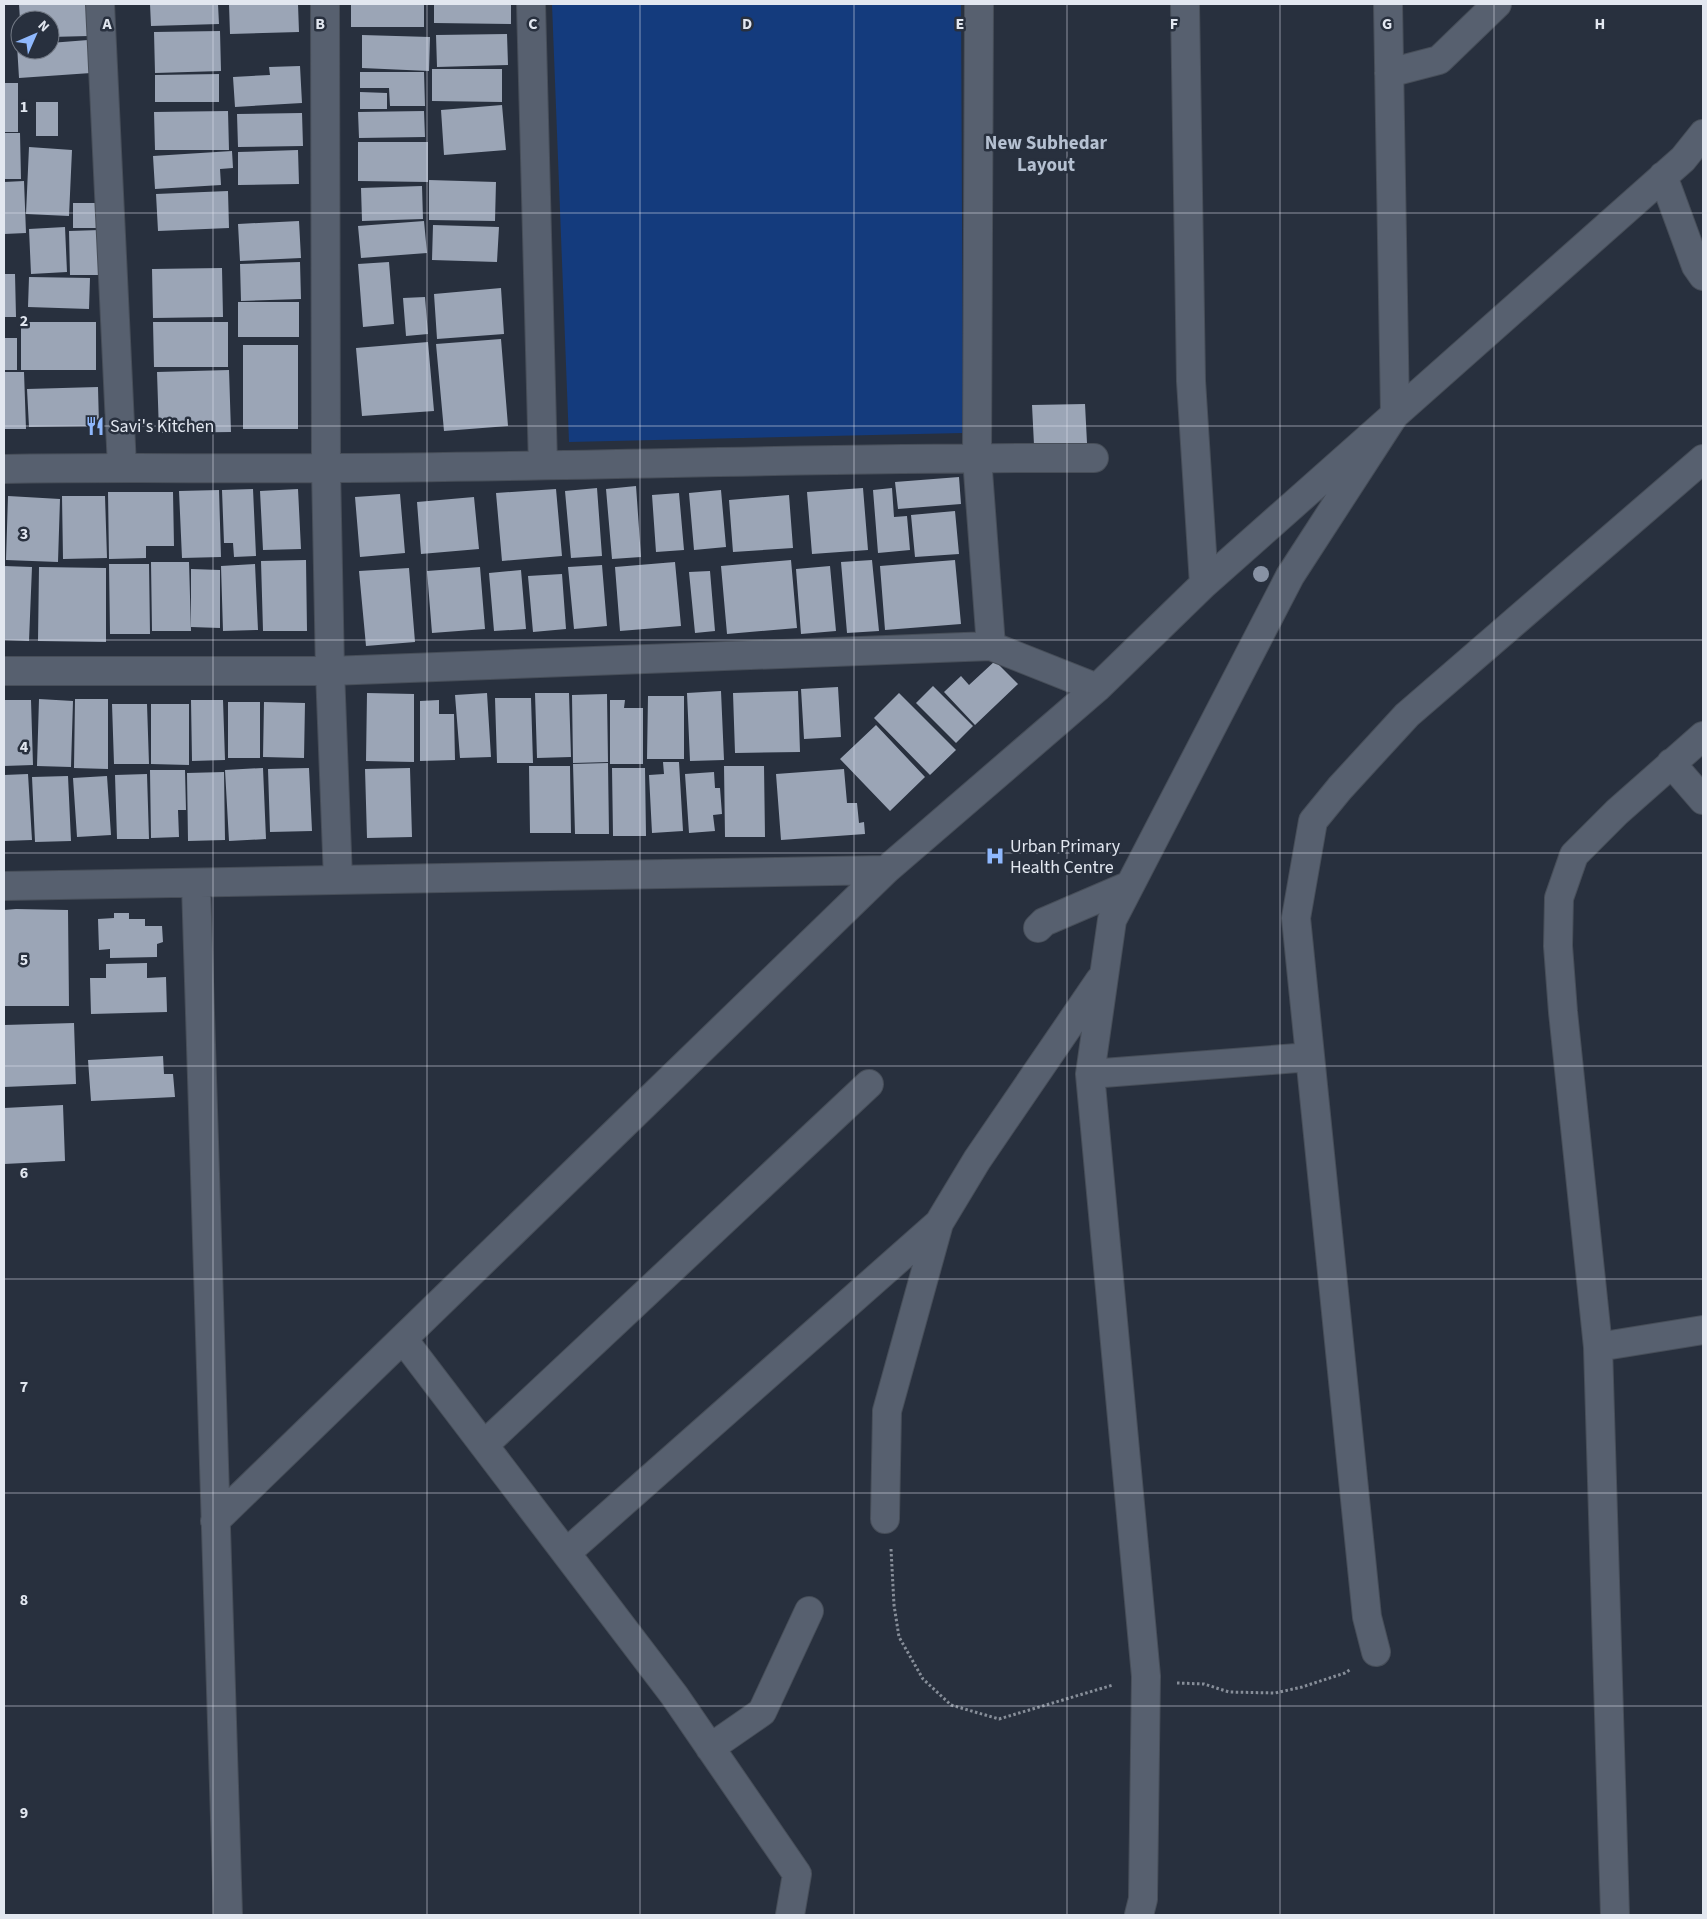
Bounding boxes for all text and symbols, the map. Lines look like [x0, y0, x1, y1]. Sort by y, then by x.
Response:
north arrow [10, 10, 60, 60]
text: A [101, 13, 112, 35]
text: B [315, 13, 325, 35]
text: C [528, 13, 538, 35]
text: D [742, 13, 752, 35]
text: E [956, 13, 964, 35]
text: F [1170, 13, 1178, 35]
text: G [1382, 13, 1392, 35]
text: H [1595, 13, 1605, 35]
text: N [33, 16, 54, 37]
text: 1 [20, 96, 28, 118]
district label: New Subhedar Layout [985, 130, 1108, 179]
text: 2 [20, 310, 28, 332]
place label: Savi's Kitchen [110, 414, 214, 439]
restaurant icon: Savi's Kitchen [84, 415, 106, 437]
text: 3 [20, 523, 28, 545]
text: 4 [20, 736, 29, 758]
place label: Urban Primary Health Centre [1010, 834, 1121, 880]
hospital icon: Urban Primary Health Centre [984, 845, 1006, 867]
text: 5 [20, 949, 28, 971]
text: 6 [20, 1162, 28, 1184]
text: 7 [20, 1376, 28, 1398]
text: 8 [20, 1589, 28, 1611]
text: 9 [20, 1802, 28, 1824]

